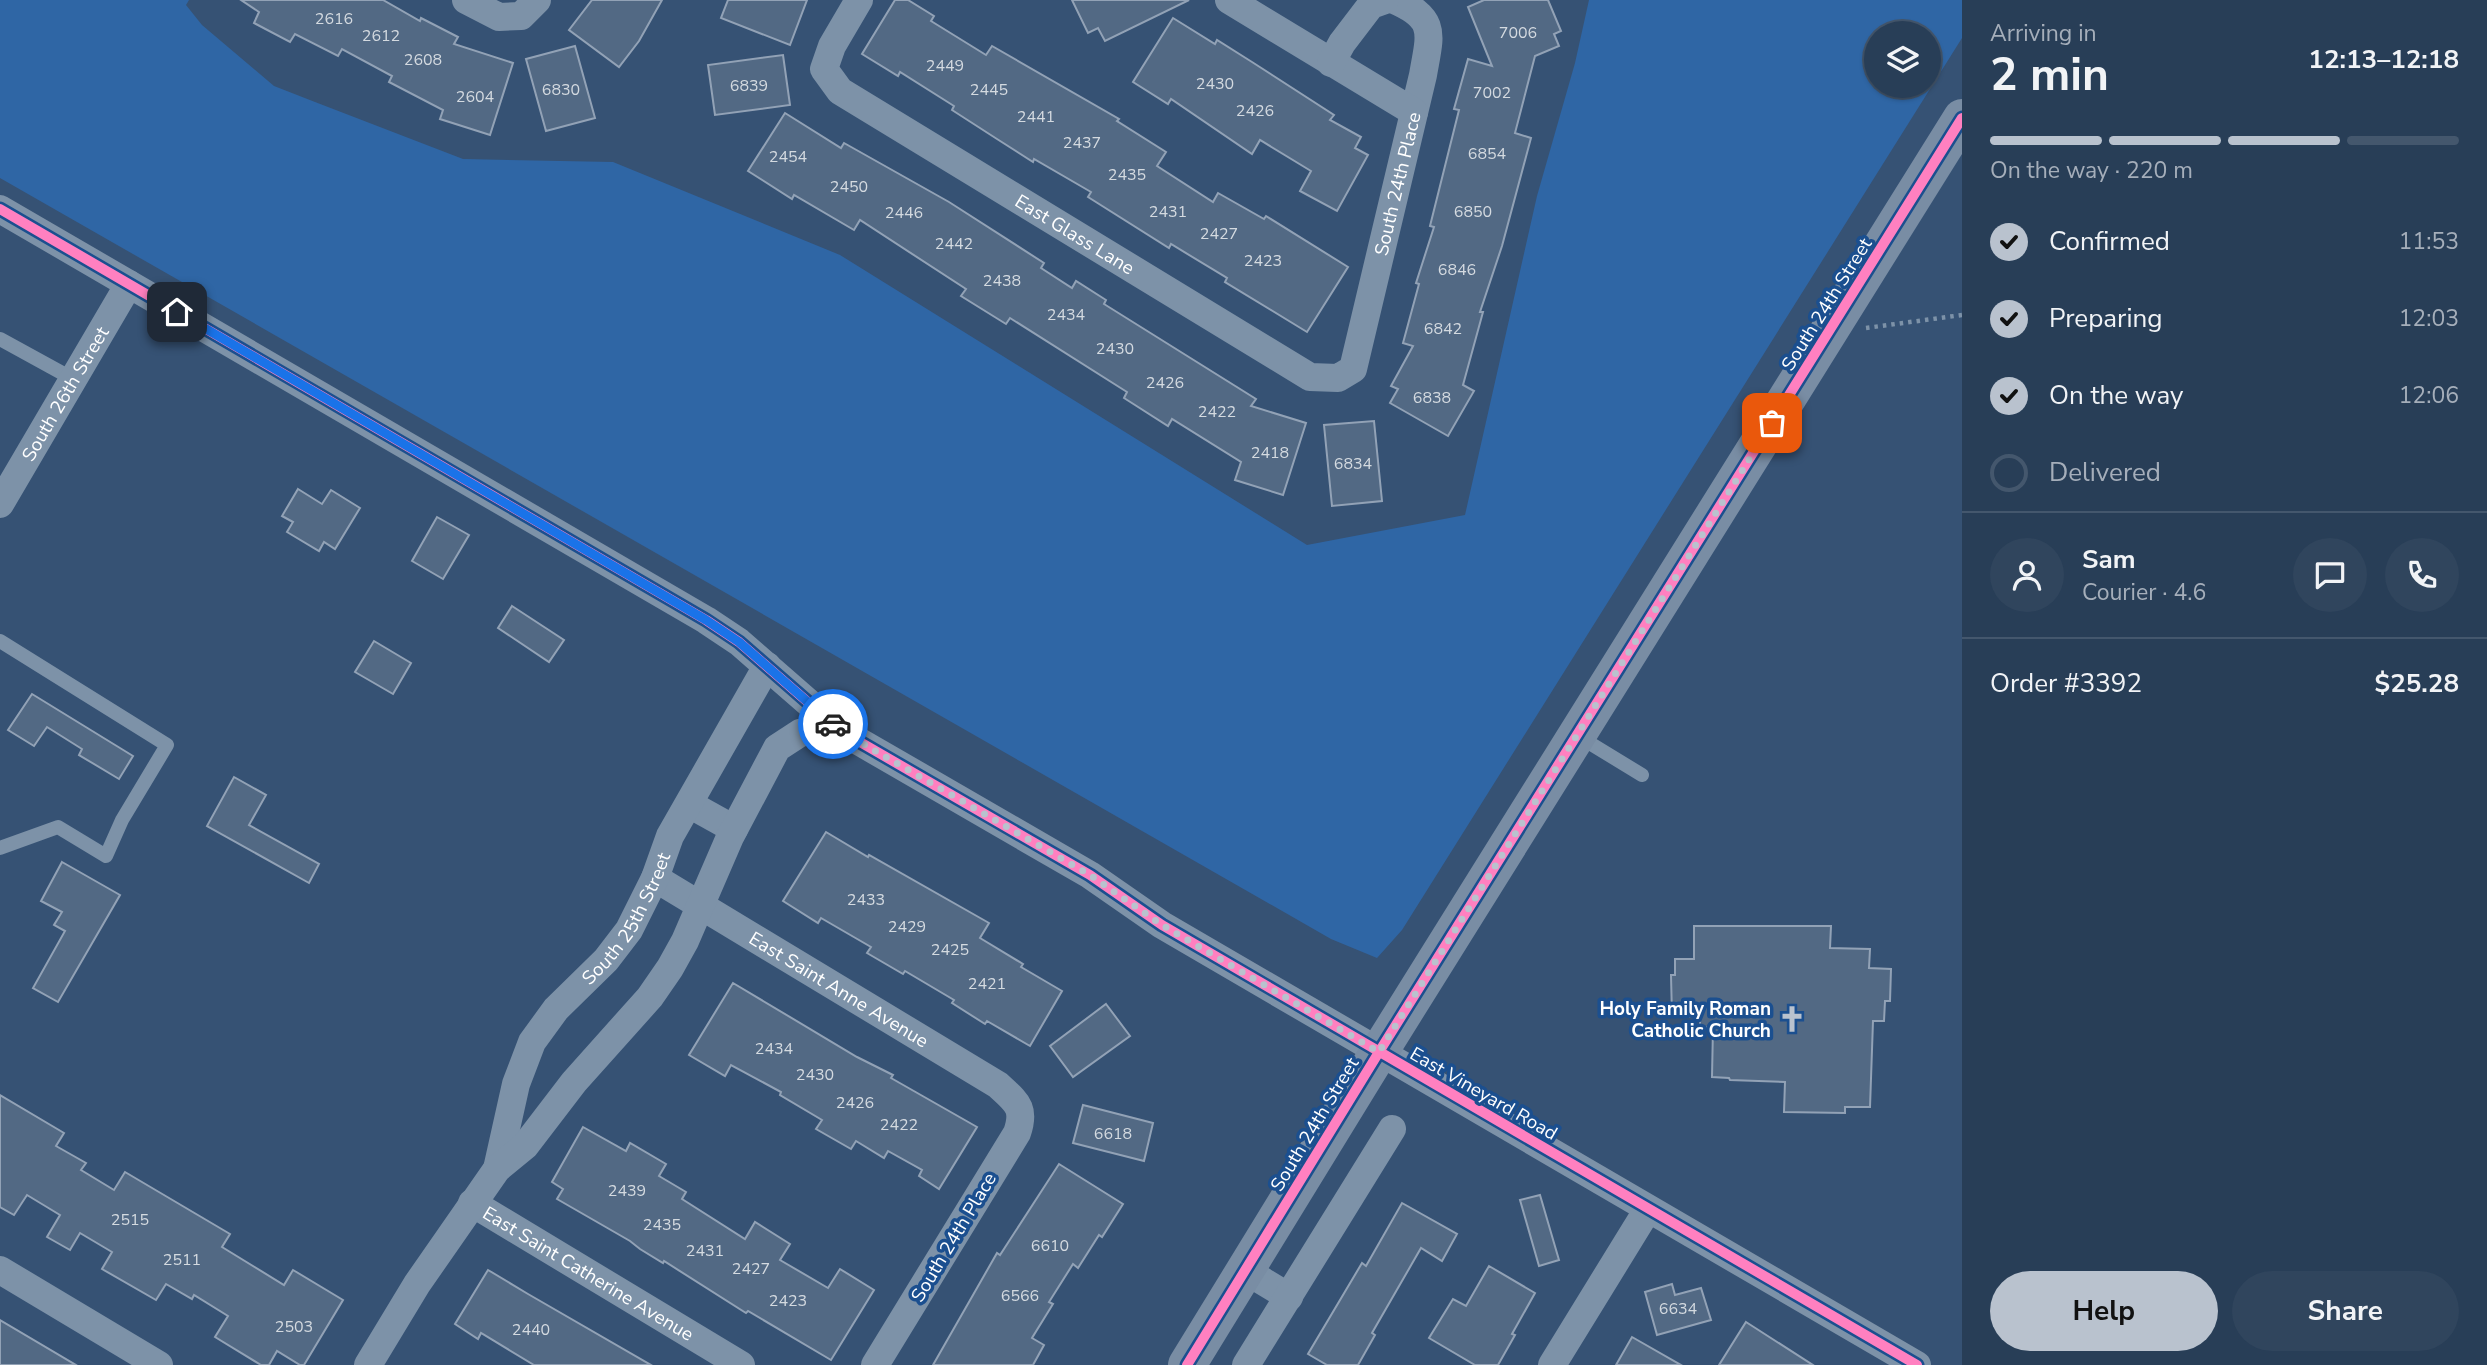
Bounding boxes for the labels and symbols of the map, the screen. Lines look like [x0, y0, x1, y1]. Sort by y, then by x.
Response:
house number: 2616 [315, 8, 353, 30]
house number: 7006 [1499, 22, 1537, 44]
house number: 2612 [362, 25, 400, 47]
house number: 2608 [404, 49, 442, 71]
house number: 2449 [926, 55, 964, 77]
house number: 2430 [1196, 73, 1234, 95]
house number: 6839 [730, 75, 768, 97]
house number: 6830 [542, 79, 580, 101]
house number: 2445 [970, 79, 1008, 101]
house number: 7002 [1473, 82, 1511, 104]
house number: 2604 [456, 86, 495, 108]
house number: 2426 [1236, 100, 1274, 122]
house number: 2441 [1017, 106, 1055, 128]
street label: South 24th Place [1368, 110, 1428, 258]
house number: 2437 [1063, 132, 1101, 154]
house number: 6854 [1468, 143, 1507, 165]
house number: 2454 [769, 146, 808, 168]
house number: 2435 [1108, 164, 1146, 186]
house number: 2450 [830, 176, 868, 198]
street label: East Glass Lane [1010, 189, 1139, 281]
house number: 2431 [1149, 201, 1187, 223]
house number: 6850 [1454, 201, 1492, 223]
house number: 2446 [885, 202, 923, 224]
house number: 2427 [1200, 223, 1238, 245]
house number: 2442 [935, 233, 973, 255]
street label: South 24th Street [1775, 233, 1878, 376]
house number: 2423 [1244, 250, 1282, 272]
house number: 6846 [1438, 259, 1476, 281]
house number: 2438 [983, 270, 1021, 292]
pin [147, 282, 207, 342]
house number: 2434 [1047, 304, 1086, 326]
house number: 6842 [1424, 318, 1462, 340]
street label: South 26th Street [16, 322, 116, 466]
house number: 2430 [1096, 338, 1134, 360]
house number: 2426 [1146, 372, 1184, 394]
house number: 6838 [1413, 387, 1451, 409]
pin [1742, 393, 1802, 453]
house number: 2422 [1198, 401, 1236, 423]
house number: 2418 [1251, 442, 1289, 464]
house number: 6834 [1334, 453, 1373, 475]
courier [798, 689, 868, 759]
street label: South 25th Street [576, 849, 677, 991]
house number: 2433 [847, 889, 885, 911]
house number: 2429 [888, 916, 926, 938]
street label: East Saint Anne Avenue [744, 926, 933, 1054]
house number: 2425 [931, 939, 969, 961]
house number: 2421 [968, 973, 1006, 995]
place label: Holy Family Roman Catholic Church [1599, 996, 1771, 1044]
church icon: Holy Family Roman Catholic Church [1777, 1004, 1807, 1034]
house number: 2434 [755, 1038, 794, 1060]
street label: East Vineyard Road [1405, 1041, 1562, 1147]
street label: South 24th Street [1265, 1052, 1365, 1196]
house number: 2430 [796, 1064, 834, 1086]
house number: 2426 [836, 1092, 874, 1114]
house number: 2422 [880, 1114, 918, 1136]
house number: 6618 [1094, 1123, 1132, 1145]
street label: South 24th Place [905, 1168, 1003, 1307]
house number: 2439 [608, 1180, 646, 1202]
street label: East Saint Catherine Avenue [478, 1200, 698, 1348]
house number: 2515 [111, 1209, 149, 1231]
house number: 2435 [643, 1214, 681, 1236]
house number: 6610 [1031, 1235, 1069, 1257]
house number: 2431 [686, 1240, 724, 1262]
house number: 2511 [163, 1249, 201, 1271]
house number: 2427 [732, 1258, 770, 1280]
house number: 6566 [1001, 1285, 1039, 1307]
house number: 2423 [769, 1290, 807, 1312]
house number: 6634 [1659, 1298, 1698, 1320]
house number: 2503 [275, 1316, 313, 1338]
house number: 2440 [512, 1319, 550, 1341]

